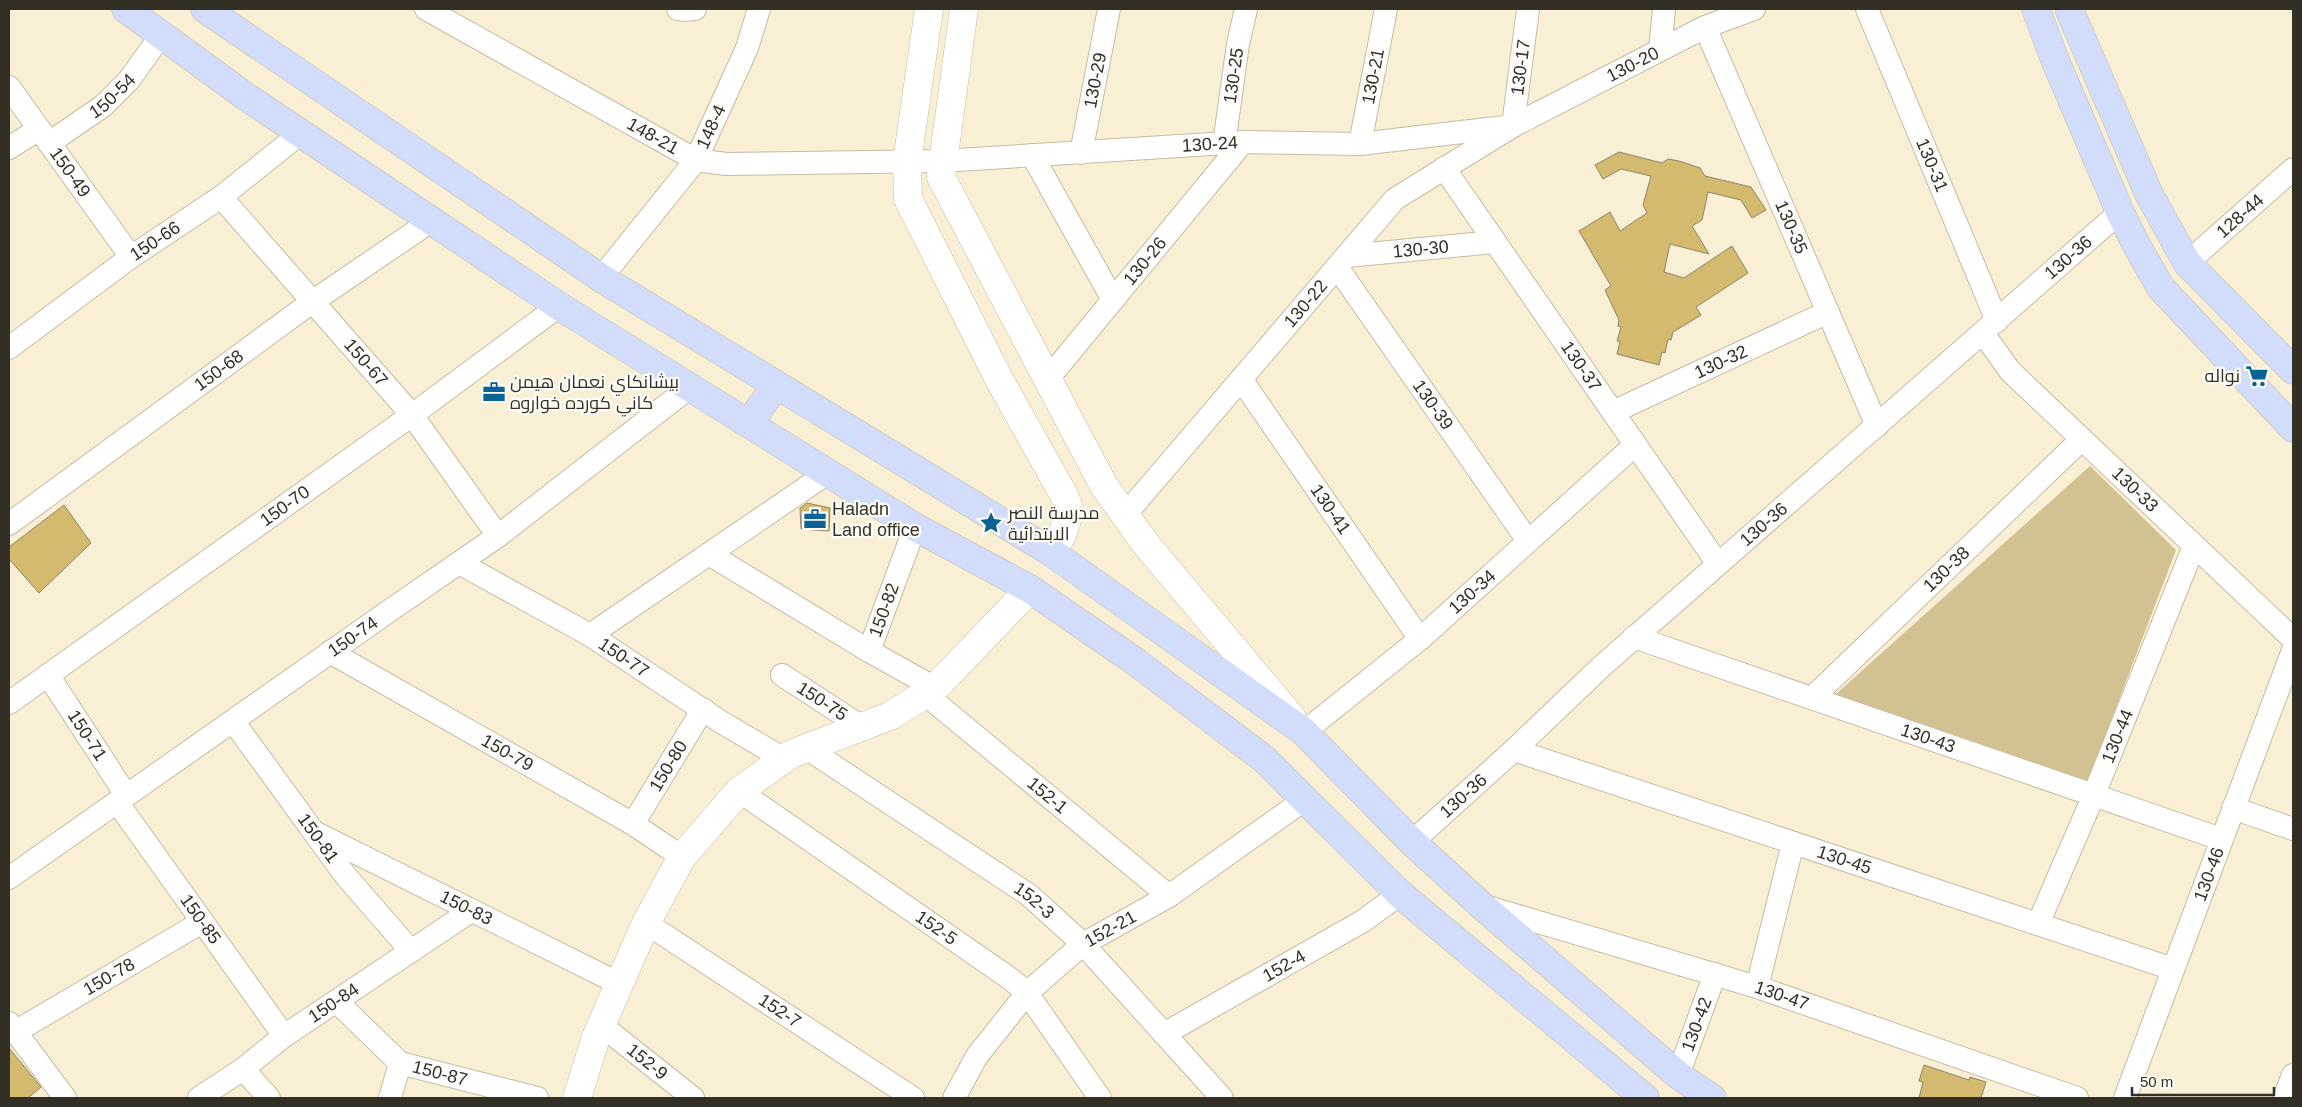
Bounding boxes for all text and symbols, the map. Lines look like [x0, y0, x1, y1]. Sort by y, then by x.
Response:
street label: 130-17 [1507, 38, 1534, 97]
street label: 130-20 [1603, 43, 1662, 86]
street label: 130-25 [1220, 47, 1247, 105]
street label: 130-21 [1358, 47, 1388, 106]
street label: 130-29 [1080, 51, 1110, 110]
street label: 150-54 [85, 70, 139, 122]
street label: 148-4 [692, 102, 730, 152]
street label: 148-21 [624, 113, 682, 158]
street label: 130-24 [1181, 132, 1238, 156]
street label: 130-31 [1912, 135, 1952, 195]
street label: 150-49 [46, 144, 95, 201]
street label: 128-44 [2213, 190, 2268, 242]
street label: 130-35 [1771, 197, 1812, 257]
street label: 150-66 [126, 217, 184, 265]
street label: 130-36 [2041, 231, 2096, 283]
street label: 130-26 [1119, 233, 1170, 289]
street label: 130-30 [1392, 236, 1450, 262]
street label: 130-22 [1280, 276, 1331, 331]
street label: 150-67 [340, 335, 392, 390]
street label: 130-37 [1557, 337, 1605, 395]
street label: 130-32 [1691, 341, 1751, 383]
street label: 150-68 [190, 346, 247, 395]
supermarket icon: نواله [2244, 363, 2270, 389]
place label: نواله [2205, 366, 2240, 387]
place label: بيشانكاي نعمان هيمن كاني كورده خواروه [510, 372, 679, 417]
street label: 130-39 [1409, 376, 1457, 434]
office icon: بيشانكاي نعمان هيمن كاني كورده خواروه [481, 379, 507, 405]
street label: 130-33 [2108, 463, 2162, 516]
street label: 130-41 [1306, 480, 1355, 538]
street label: 150-70 [256, 481, 313, 530]
street label: 130-36 [1736, 498, 1791, 550]
place label: Haladn Land office [832, 499, 920, 540]
place label: مدرسة النصر الابتدائية [1007, 503, 1099, 544]
office icon: Haladn Land office [802, 506, 828, 532]
place icon: مدرسة النصر الابتدائية [978, 510, 1004, 536]
street label: 130-38 [1919, 543, 1973, 596]
street label: 130-34 [1445, 566, 1500, 618]
street label: 150-82 [865, 580, 903, 640]
street label: 150-74 [324, 612, 381, 661]
street label: 150-77 [595, 634, 653, 681]
street label: 150-75 [793, 677, 851, 725]
street label: 150-71 [64, 706, 111, 764]
street label: 130-44 [2098, 706, 2137, 766]
street label: 130-43 [1898, 720, 1958, 757]
street label: 150-79 [478, 730, 537, 775]
street label: 150-80 [645, 737, 691, 795]
street label: 130-36 [1436, 770, 1491, 822]
street label: 152-1 [1023, 773, 1072, 818]
street label: 150-81 [294, 810, 343, 867]
street label: 130-45 [1814, 841, 1874, 878]
street label: 130-46 [2190, 844, 2228, 904]
street label: 152-3 [1010, 878, 1058, 923]
street label: 150-83 [437, 886, 496, 929]
street label: 150-85 [176, 891, 225, 948]
street label: 152-5 [912, 906, 961, 949]
street label: 152-21 [1081, 906, 1140, 951]
street label: 152-4 [1259, 946, 1309, 986]
street label: 150-78 [80, 954, 138, 1000]
street label: 130-47 [1752, 977, 1811, 1014]
street label: 150-84 [305, 979, 362, 1027]
street label: 152-7 [755, 990, 805, 1032]
street label: 130-42 [1678, 995, 1716, 1054]
street label: 152-9 [623, 1040, 671, 1084]
street label: 150-87 [410, 1057, 470, 1090]
scale bar [2132, 1064, 2274, 1096]
text: 50 m [2140, 1073, 2173, 1090]

